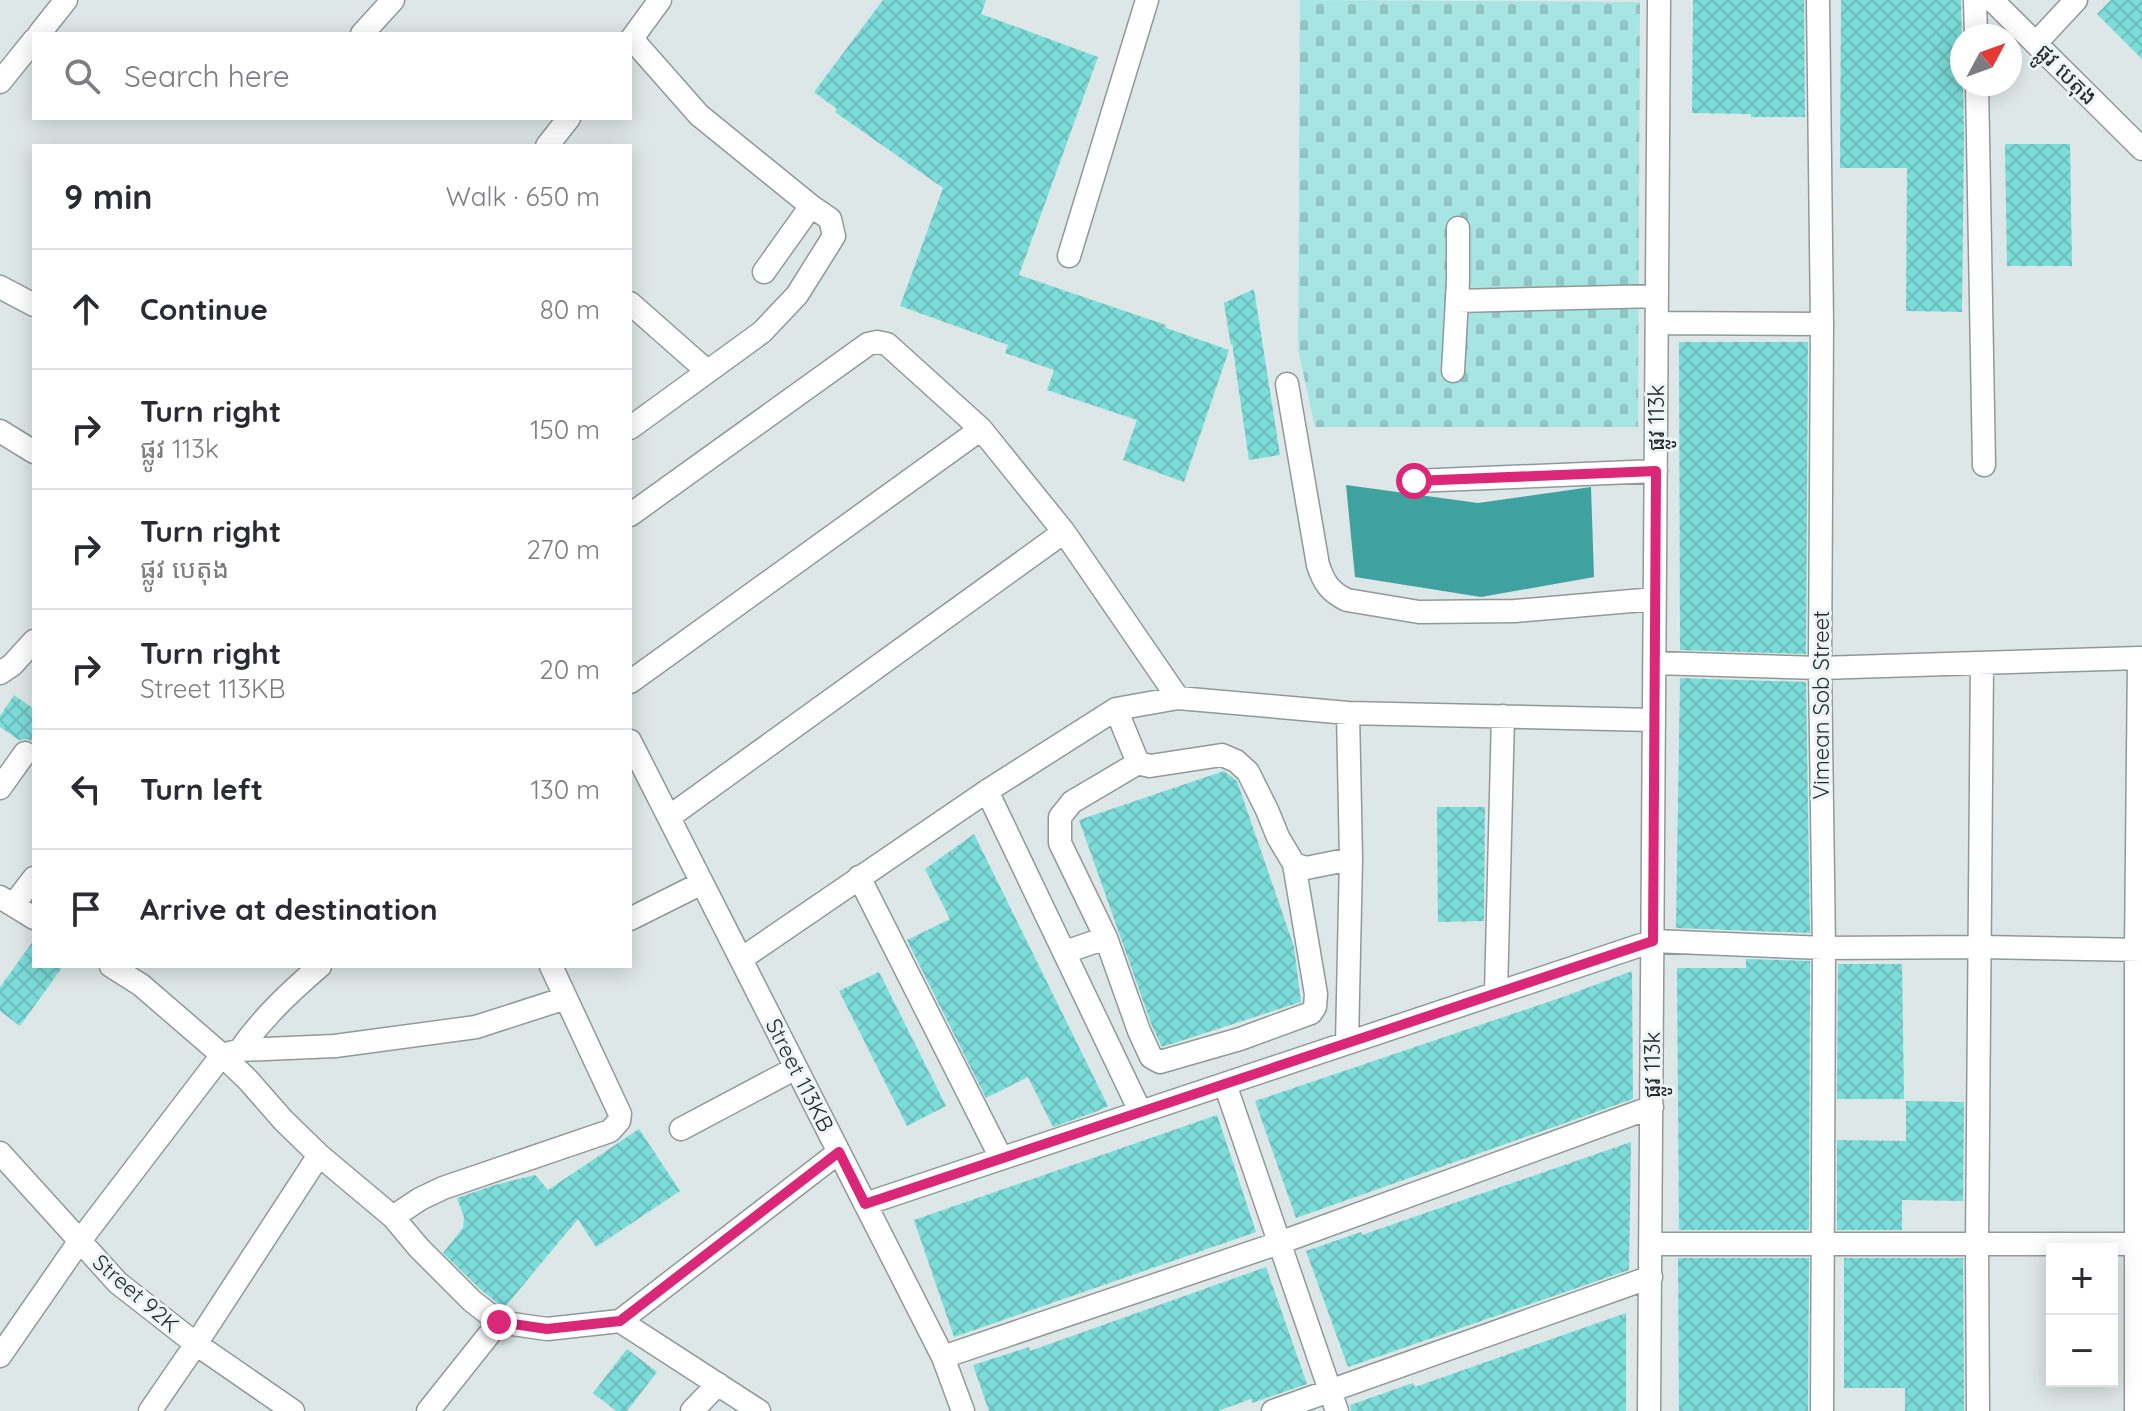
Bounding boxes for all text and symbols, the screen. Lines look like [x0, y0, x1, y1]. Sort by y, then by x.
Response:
north arrow [1950, 24, 2022, 96]
search box [32, 32, 632, 120]
street label: ផ្លូវ បេតុង [2026, 37, 2104, 115]
icon: search [60, 54, 104, 98]
text: Search here [124, 57, 290, 95]
text: 9 min [64, 175, 152, 218]
text: Walk · 650 m [446, 180, 600, 213]
icon: ahead [64, 287, 108, 331]
text: Continue [140, 290, 268, 328]
text: 80 m [540, 293, 600, 326]
street label: ផ្លូវ 113k [1642, 385, 1677, 451]
text: Turn right [140, 392, 281, 430]
icon: right [64, 407, 108, 451]
text: 150 m [530, 413, 600, 446]
text: ផ្លូវ 113k [140, 432, 219, 465]
route start [1396, 463, 1432, 499]
text: Turn right [140, 512, 281, 550]
icon: right [64, 527, 108, 571]
text: 270 m [526, 533, 600, 566]
text: ផ្លូវ បេតុង [140, 552, 229, 585]
street label: Vimean Sob Street [1807, 610, 1835, 800]
text: Turn right [140, 634, 281, 672]
icon: right [64, 647, 108, 691]
text: 20 m [539, 653, 600, 686]
text: Street 113KB [140, 672, 286, 705]
icon: left [64, 767, 108, 811]
text: Turn left [140, 770, 263, 808]
text: 130 m [530, 773, 600, 806]
icon: arrive [64, 887, 108, 931]
text: Arrive at destination [140, 890, 438, 928]
street label: Street 113KB [760, 1014, 840, 1136]
street label: ផ្លូវ 113k [1638, 1032, 1673, 1098]
map controls [2046, 1243, 2118, 1387]
button: + [2046, 1243, 2118, 1315]
street label: Street 92K [87, 1248, 185, 1338]
route end [481, 1304, 517, 1340]
button: − [2046, 1315, 2118, 1387]

